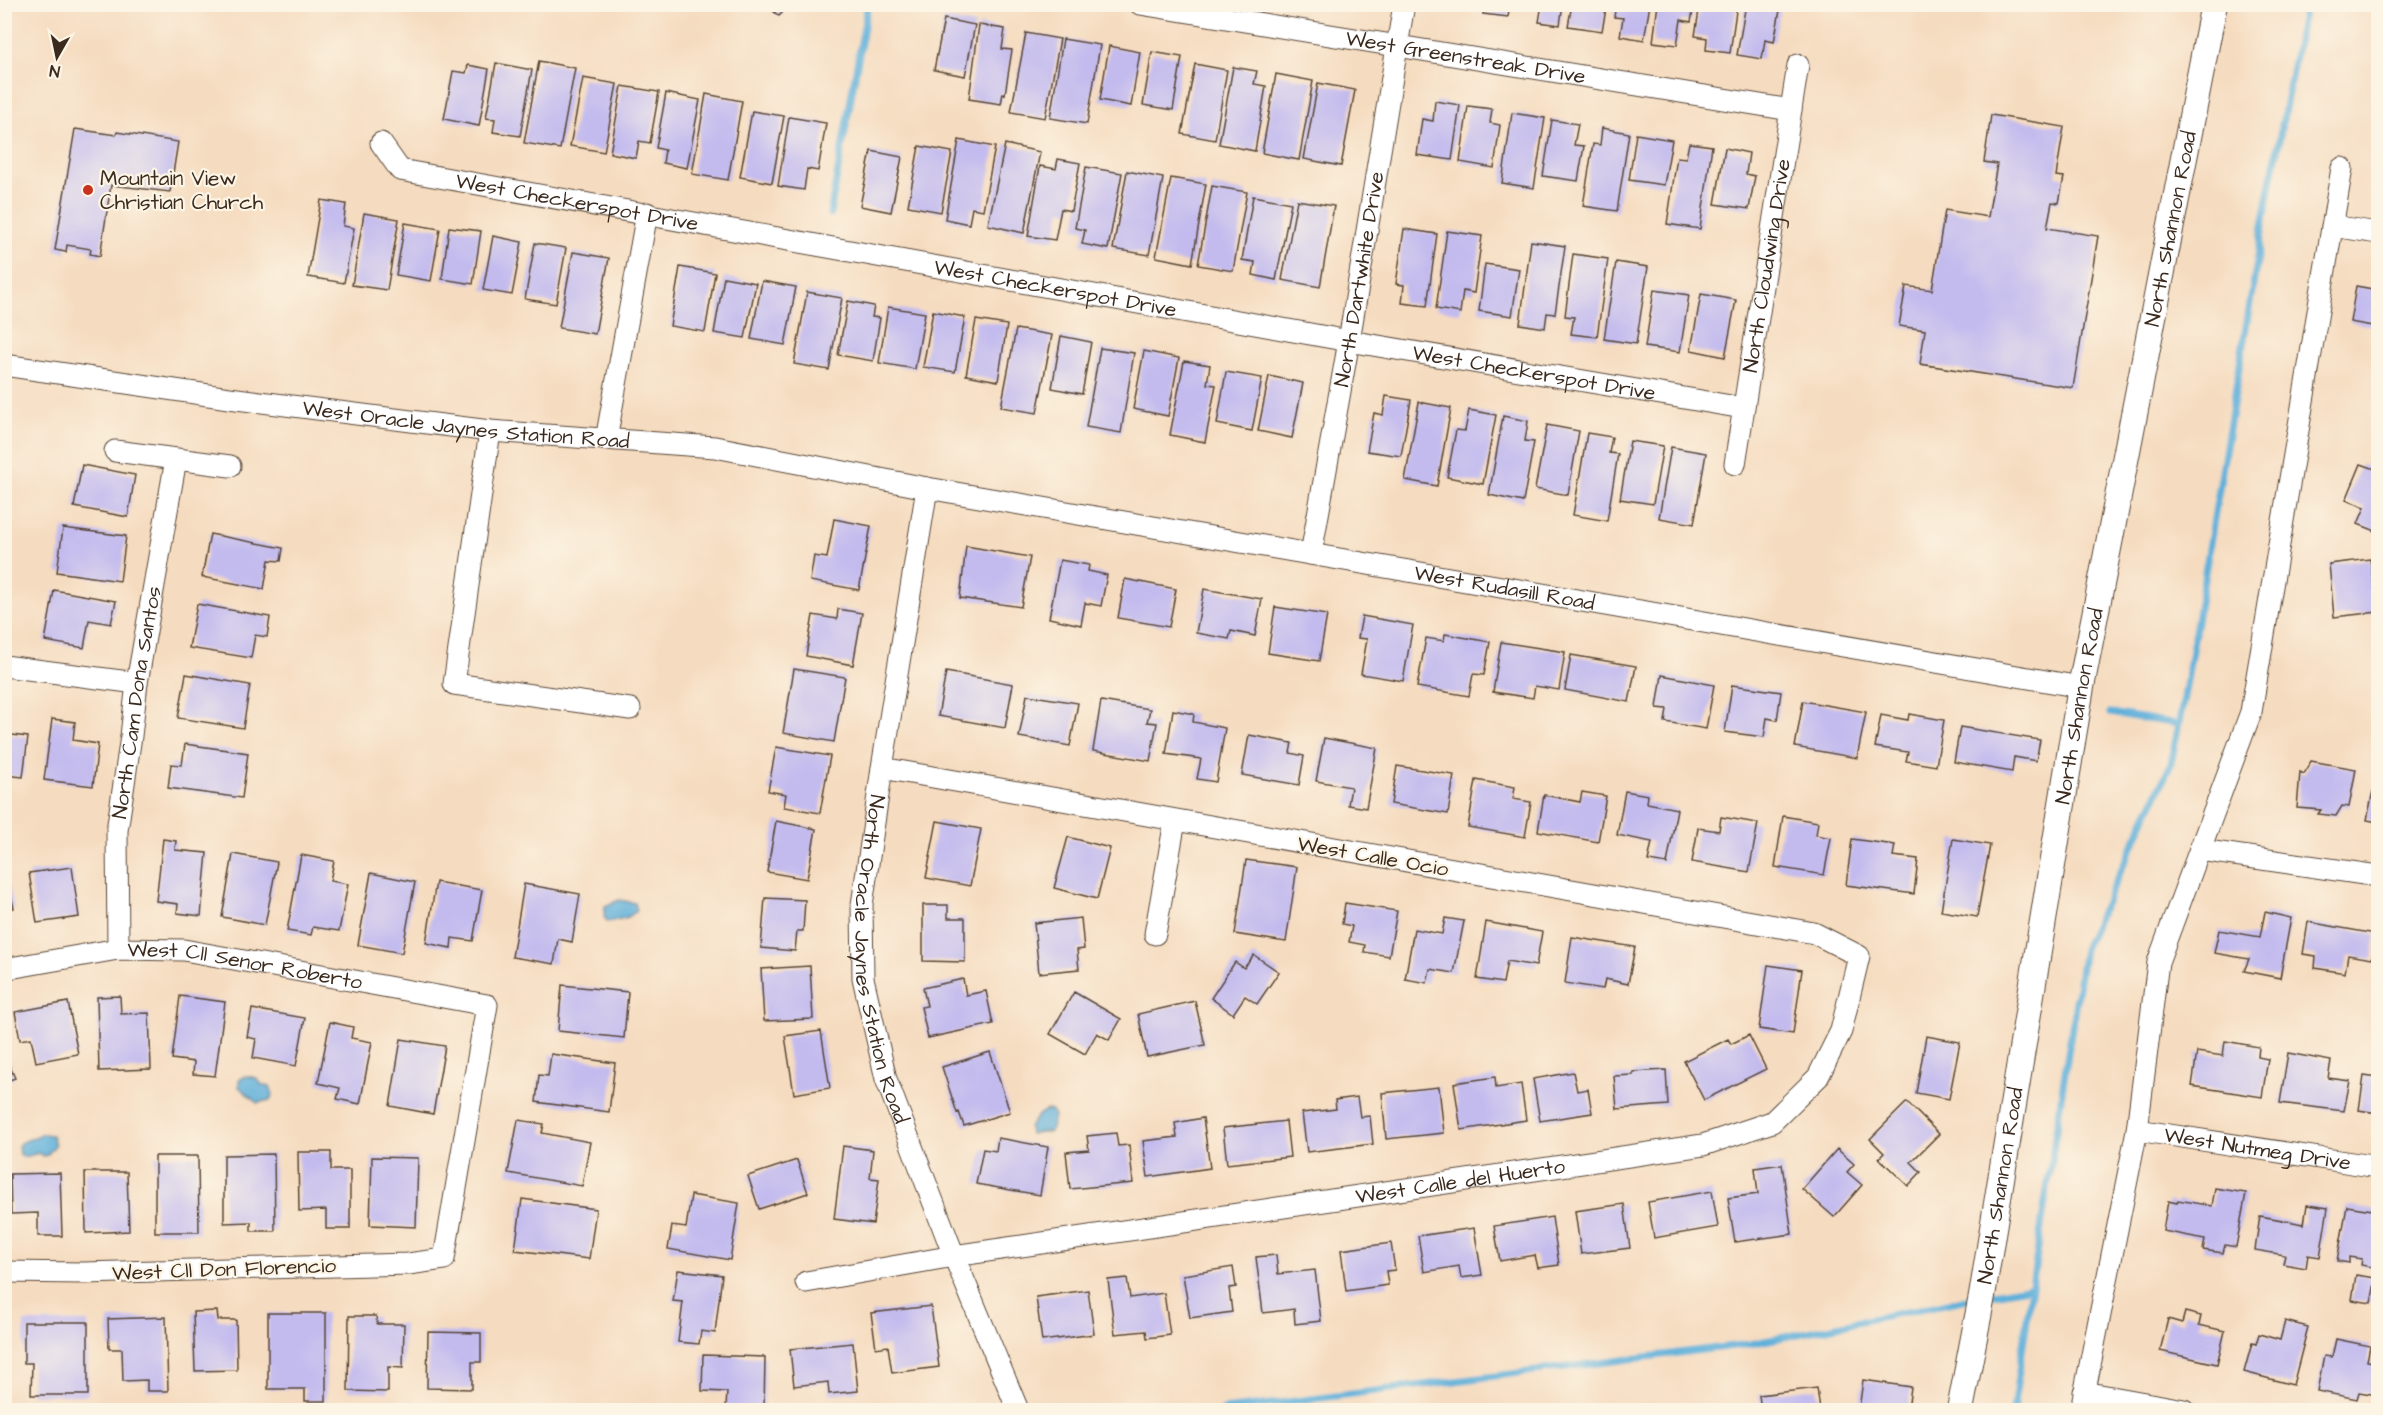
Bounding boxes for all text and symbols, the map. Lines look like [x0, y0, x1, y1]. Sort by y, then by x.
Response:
street label: West Greenstreak Drive [1344, 24, 1588, 91]
north arrow [27, 27, 87, 87]
text: N [48, 59, 61, 82]
street label: North Shannon Road [2138, 128, 2204, 329]
street label: North Cloudwing Drive [1736, 157, 1798, 374]
place label: Mountain View Christian Church [100, 164, 264, 217]
street label: West Checkerspot Drive [453, 166, 701, 238]
street label: North Dartwhite Drive [1327, 169, 1391, 389]
marker: Mountain View Christian Church [81, 183, 95, 197]
street label: West Checkerspot Drive [932, 253, 1179, 325]
street label: West Checkerspot Drive [1410, 338, 1658, 408]
street label: West Oracle Jaynes Station Road [301, 393, 631, 456]
street label: West Rudasill Road [1412, 558, 1597, 618]
street label: North Cam Dona Santos [105, 584, 169, 821]
street label: North Shannon Road [2048, 605, 2111, 806]
street label: North Oracle Jaynes Station Road [846, 793, 916, 1128]
street label: West Calle Ocio [1295, 829, 1451, 884]
street label: West Cll Senor Roberto [127, 935, 365, 997]
street label: North Shannon Road [1970, 1085, 2031, 1286]
street label: West Nutmeg Drive [2162, 1120, 2353, 1178]
street label: West Calle del Huerto [1354, 1152, 1567, 1211]
street label: West Cll Don Florencio [112, 1251, 337, 1288]

